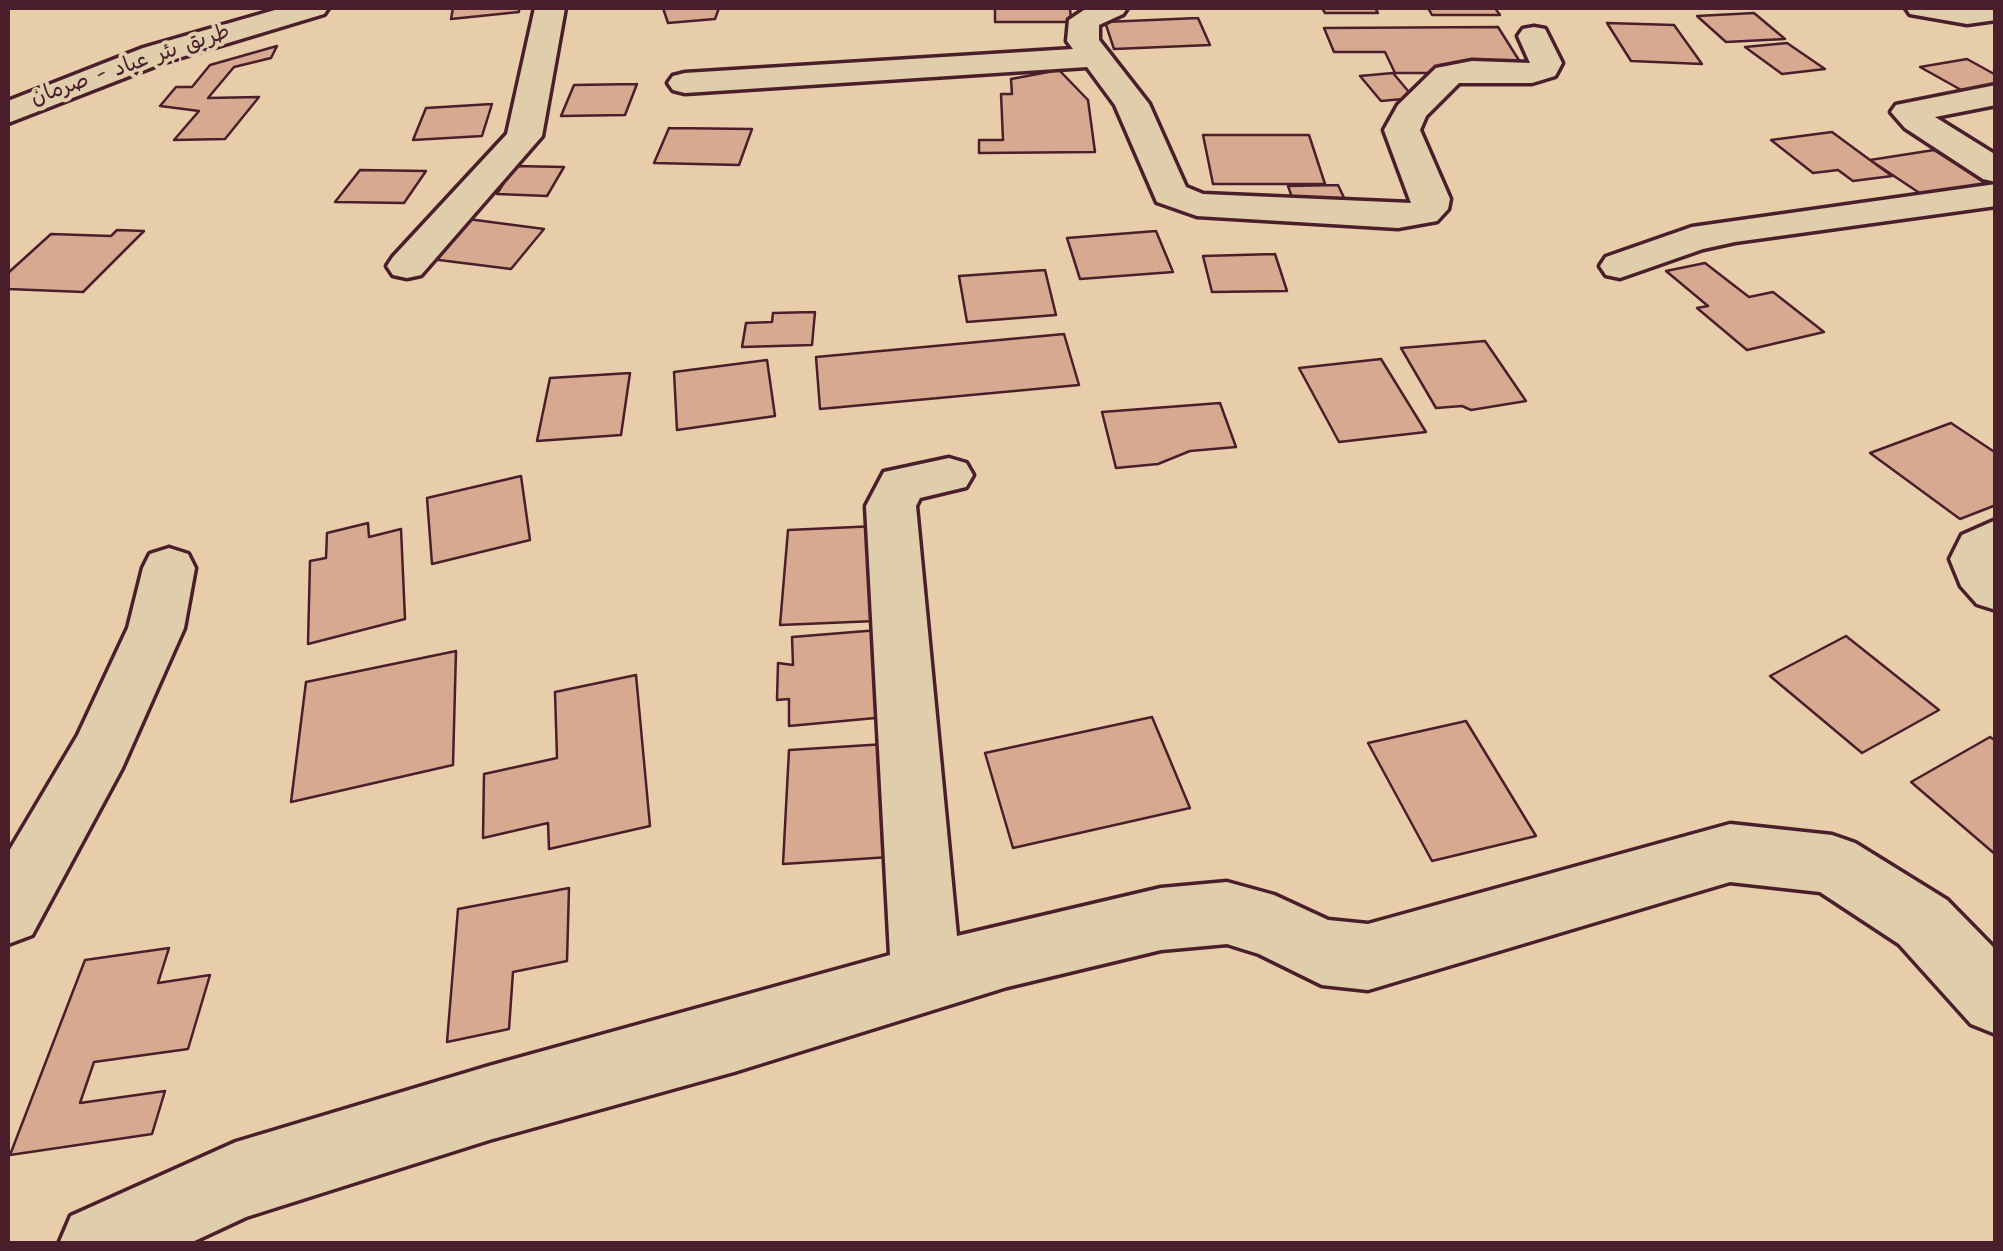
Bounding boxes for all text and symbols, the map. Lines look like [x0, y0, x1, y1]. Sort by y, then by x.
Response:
street label: طريق بئر عياد - صرمان [28, 21, 234, 113]

